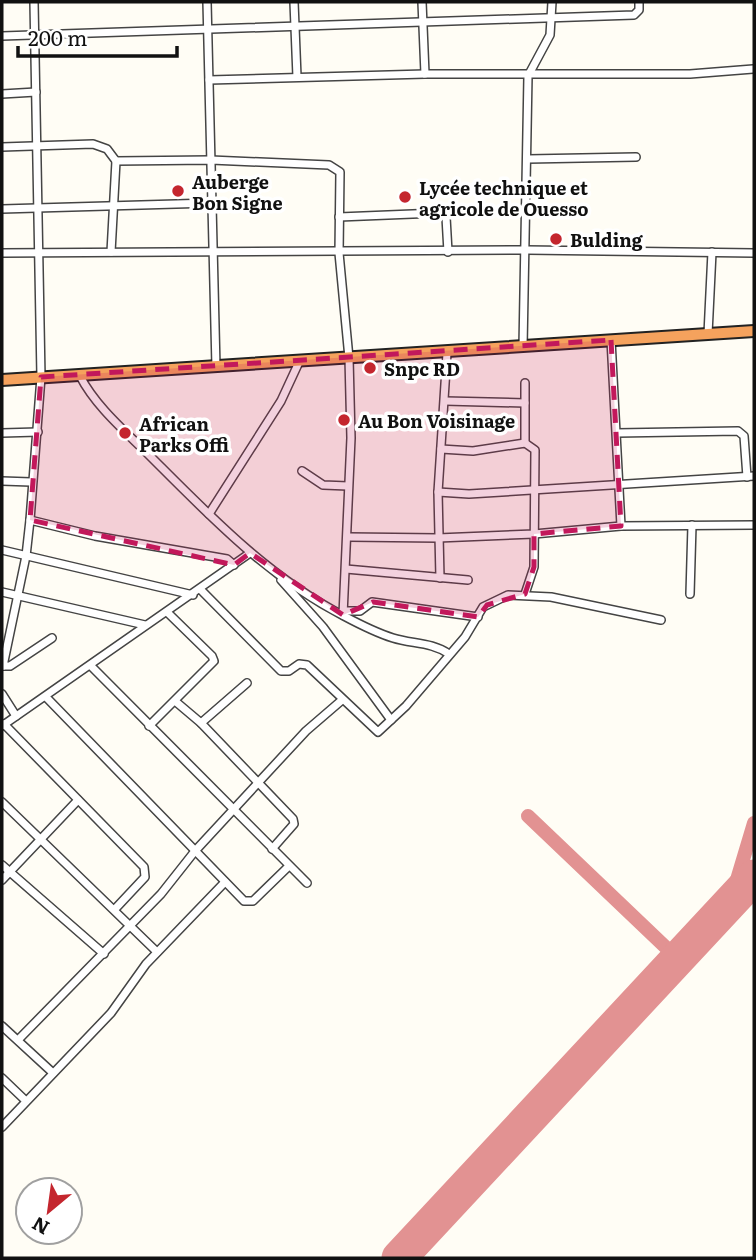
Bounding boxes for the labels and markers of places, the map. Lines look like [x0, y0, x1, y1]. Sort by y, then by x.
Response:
place label: Auberge Bon Signe [192, 168, 283, 216]
place label: Lycée technique et agricole de Ouesso [419, 174, 588, 222]
marker: Auberge Bon Signe [170, 183, 186, 199]
marker: Lycée technique et agricole de Ouesso [397, 189, 413, 205]
place label: Bulding [570, 226, 644, 253]
marker: Bulding [548, 231, 564, 247]
place label: Snpc RD [384, 355, 460, 382]
marker: Snpc RD [362, 360, 378, 376]
place label: Au Bon Voisinage [358, 407, 515, 434]
place label: African Parks Offi [139, 410, 229, 458]
marker: Au Bon Voisinage [336, 412, 352, 428]
marker: African Parks Offi [117, 425, 133, 441]

